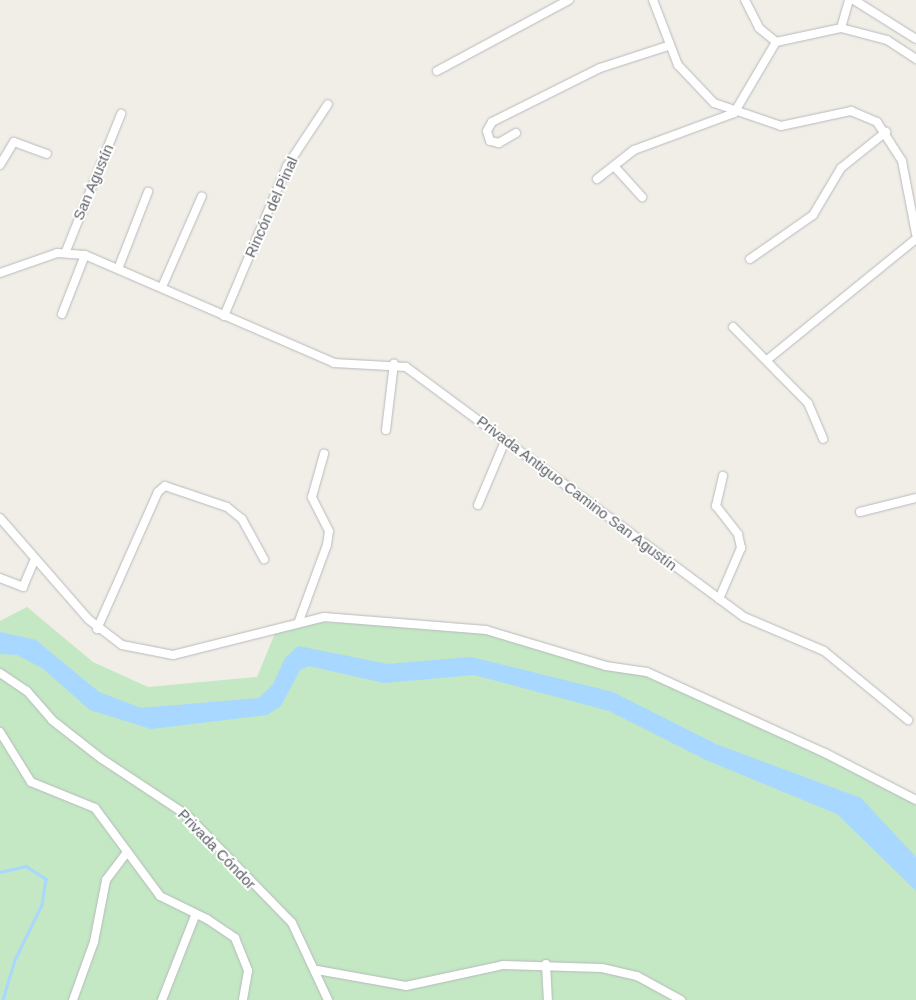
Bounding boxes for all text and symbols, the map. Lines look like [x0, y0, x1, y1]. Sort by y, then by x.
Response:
street label: San Agustín [69, 141, 117, 223]
street label: Rincón del Pinal [241, 154, 301, 260]
street label: Privada Antiguo Camino San Agustín [473, 411, 681, 575]
street label: Privada Cóndor [174, 805, 260, 893]

